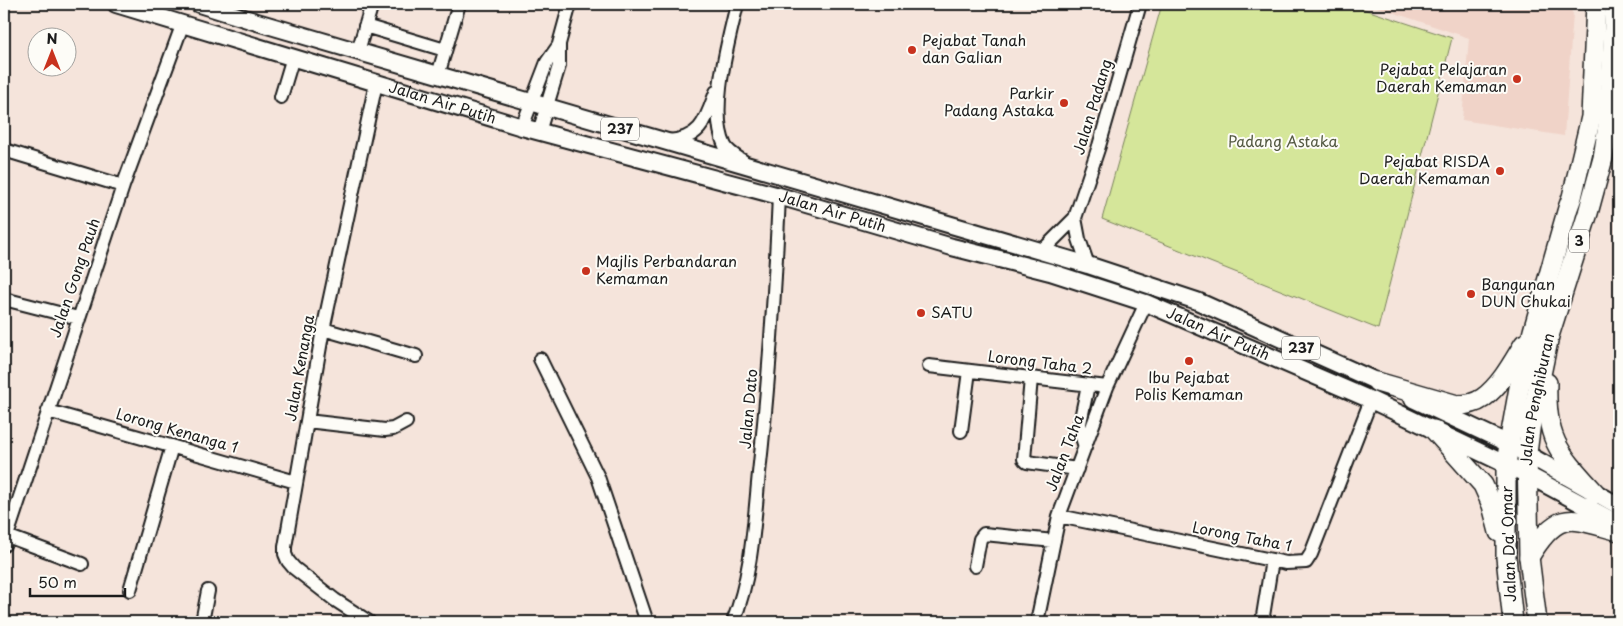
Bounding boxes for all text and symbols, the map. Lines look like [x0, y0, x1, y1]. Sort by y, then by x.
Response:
north arrow [28, 28, 78, 78]
text: N [46, 28, 58, 49]
place label: Pejabat Tanah dan Galian [922, 28, 1026, 68]
marker: Pejabat Tanah dan Galian [906, 44, 918, 56]
street label: Jalan Padang [1066, 56, 1117, 157]
place label: Pejabat Pelajaran Daerah Kemaman [1376, 57, 1507, 97]
marker: Pejabat Pelajaran Daerah Kemaman [1511, 73, 1523, 85]
street label: Jalan Air Putih [386, 74, 499, 129]
place label: Parkir Padang Astaka [944, 81, 1055, 121]
marker: Parkir Padang Astaka [1058, 97, 1070, 109]
road number: 237 [601, 118, 639, 140]
park label: Padang Astaka [1228, 129, 1339, 152]
place label: Pejabat RISDA Daerah Kemaman [1359, 149, 1490, 189]
marker: Pejabat RISDA Daerah Kemaman [1494, 165, 1506, 177]
street label: Jalan Air Putih [776, 184, 889, 237]
street label: Jalan Gong Pauh [42, 215, 105, 340]
road number: 3 [1569, 230, 1589, 252]
place label: Majlis Perbandaran Kemaman [596, 249, 737, 289]
marker: Majlis Perbandaran Kemaman [580, 265, 592, 277]
place label: Bangunan DUN Chukai [1481, 272, 1571, 312]
marker: Bangunan DUN Chukai [1465, 288, 1477, 300]
place label: SATU [931, 300, 973, 323]
street label: Jalan Air Putih [1163, 300, 1274, 365]
marker: SATU [915, 307, 927, 319]
street label: Jalan Kenanga [278, 312, 319, 423]
street label: Jalan Penghiburan [1514, 331, 1559, 466]
road number: 237 [1282, 336, 1320, 359]
street label: Lorong Taha 2 [987, 344, 1094, 379]
marker: Ibu Pejabat Polis Kemaman [1183, 355, 1195, 367]
place label: Ibu Pejabat Polis Kemaman [1135, 365, 1243, 405]
street label: Jalan Dato [733, 368, 762, 450]
street label: Lorong Kenanga 1 [114, 401, 241, 458]
street label: Jalan Taha [1038, 410, 1089, 494]
street label: Jalan Da' Omar [1494, 485, 1521, 602]
street label: Lorong Taha 1 [1190, 515, 1294, 556]
scale bar [30, 566, 125, 598]
text: 50 m [38, 570, 77, 593]

